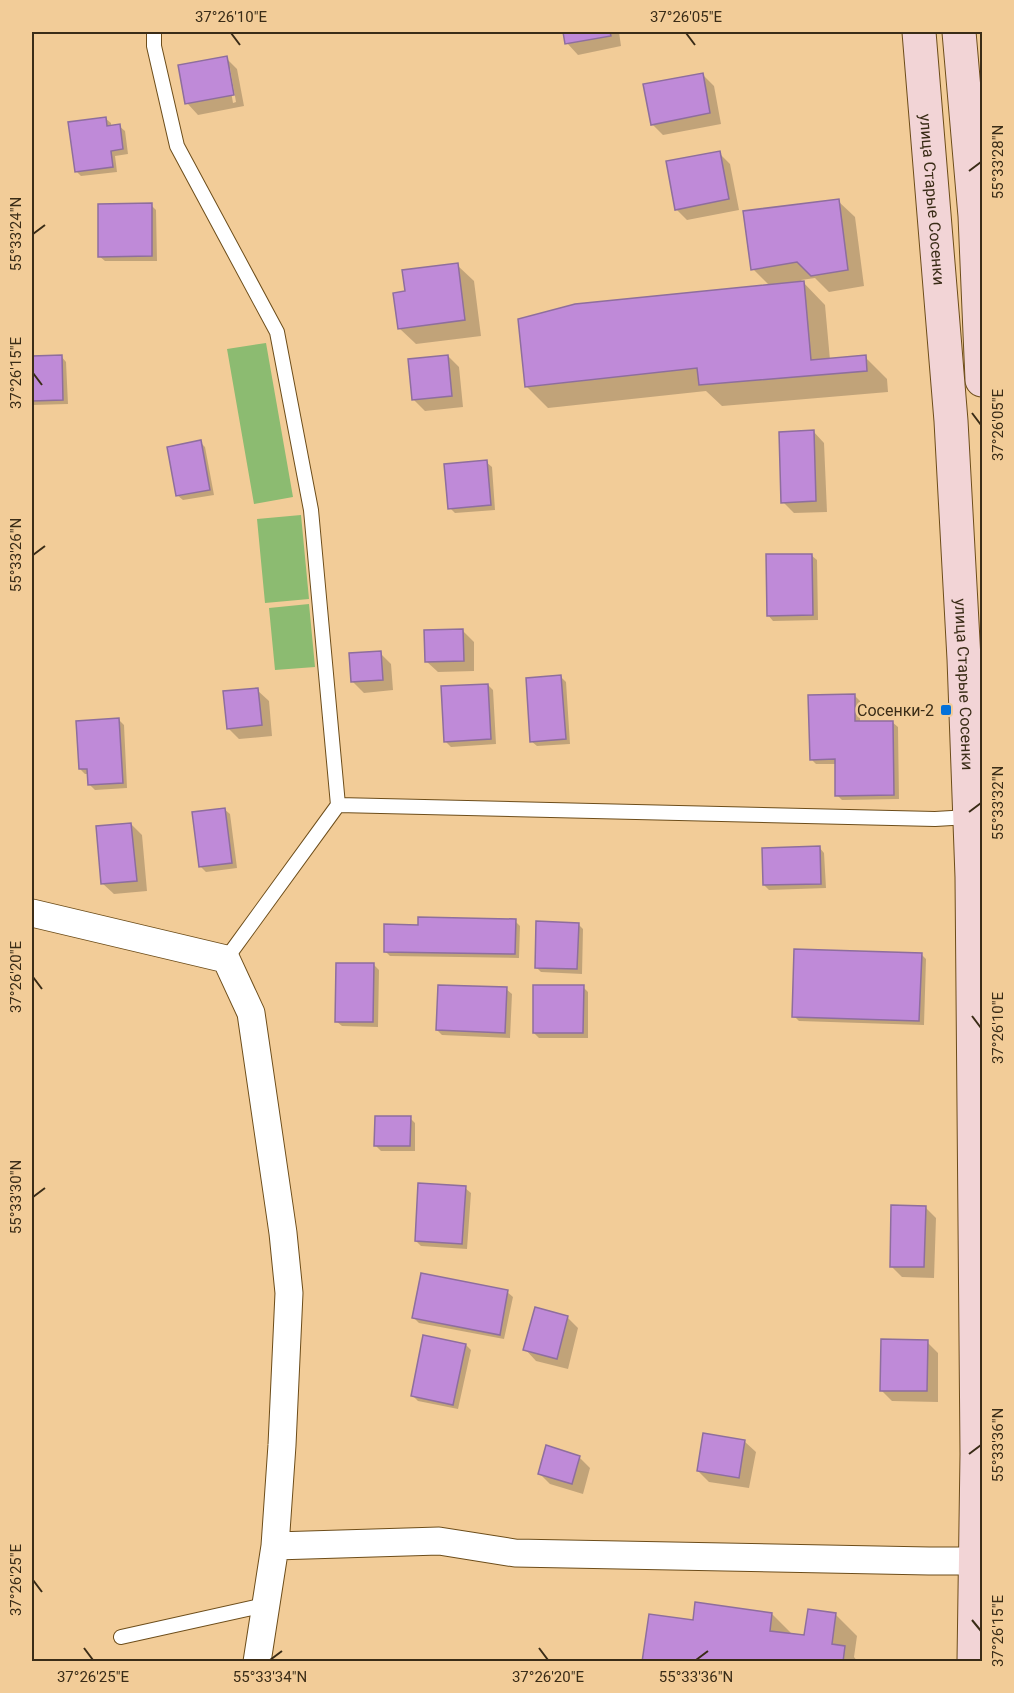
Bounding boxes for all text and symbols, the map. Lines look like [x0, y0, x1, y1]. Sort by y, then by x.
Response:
text: 37°26'10"E [195, 8, 268, 26]
text: 37°26'05"E [650, 8, 723, 26]
street label: улица Старые Сосенки [916, 113, 949, 286]
text: 55°33'28"N [989, 125, 1007, 199]
text: 55°33'24"N [7, 197, 25, 271]
text: 37°26'15"E [7, 336, 25, 409]
text: 37°26'05"E [989, 388, 1007, 461]
text: 55°33'26"N [7, 518, 25, 592]
street label: улица Старые Сосенки [951, 598, 977, 771]
place label: Сосенки-2 [857, 701, 934, 720]
marker: Сосенки-2 [939, 703, 953, 717]
text: 55°33'32"N [989, 766, 1007, 840]
text: 37°26'20"E [7, 940, 25, 1013]
text: 37°26'10"E [989, 991, 1007, 1064]
text: 55°33'30"N [7, 1160, 25, 1234]
text: 55°33'36"N [989, 1408, 1007, 1482]
text: 37°26'25"E [7, 1543, 25, 1616]
text: 37°26'15"E [989, 1594, 1007, 1667]
text: 37°26'25"E [57, 1668, 130, 1686]
text: 55°33'34"N [233, 1668, 307, 1686]
text: 37°26'20"E [512, 1668, 585, 1686]
text: 55°33'36"N [659, 1668, 733, 1686]

